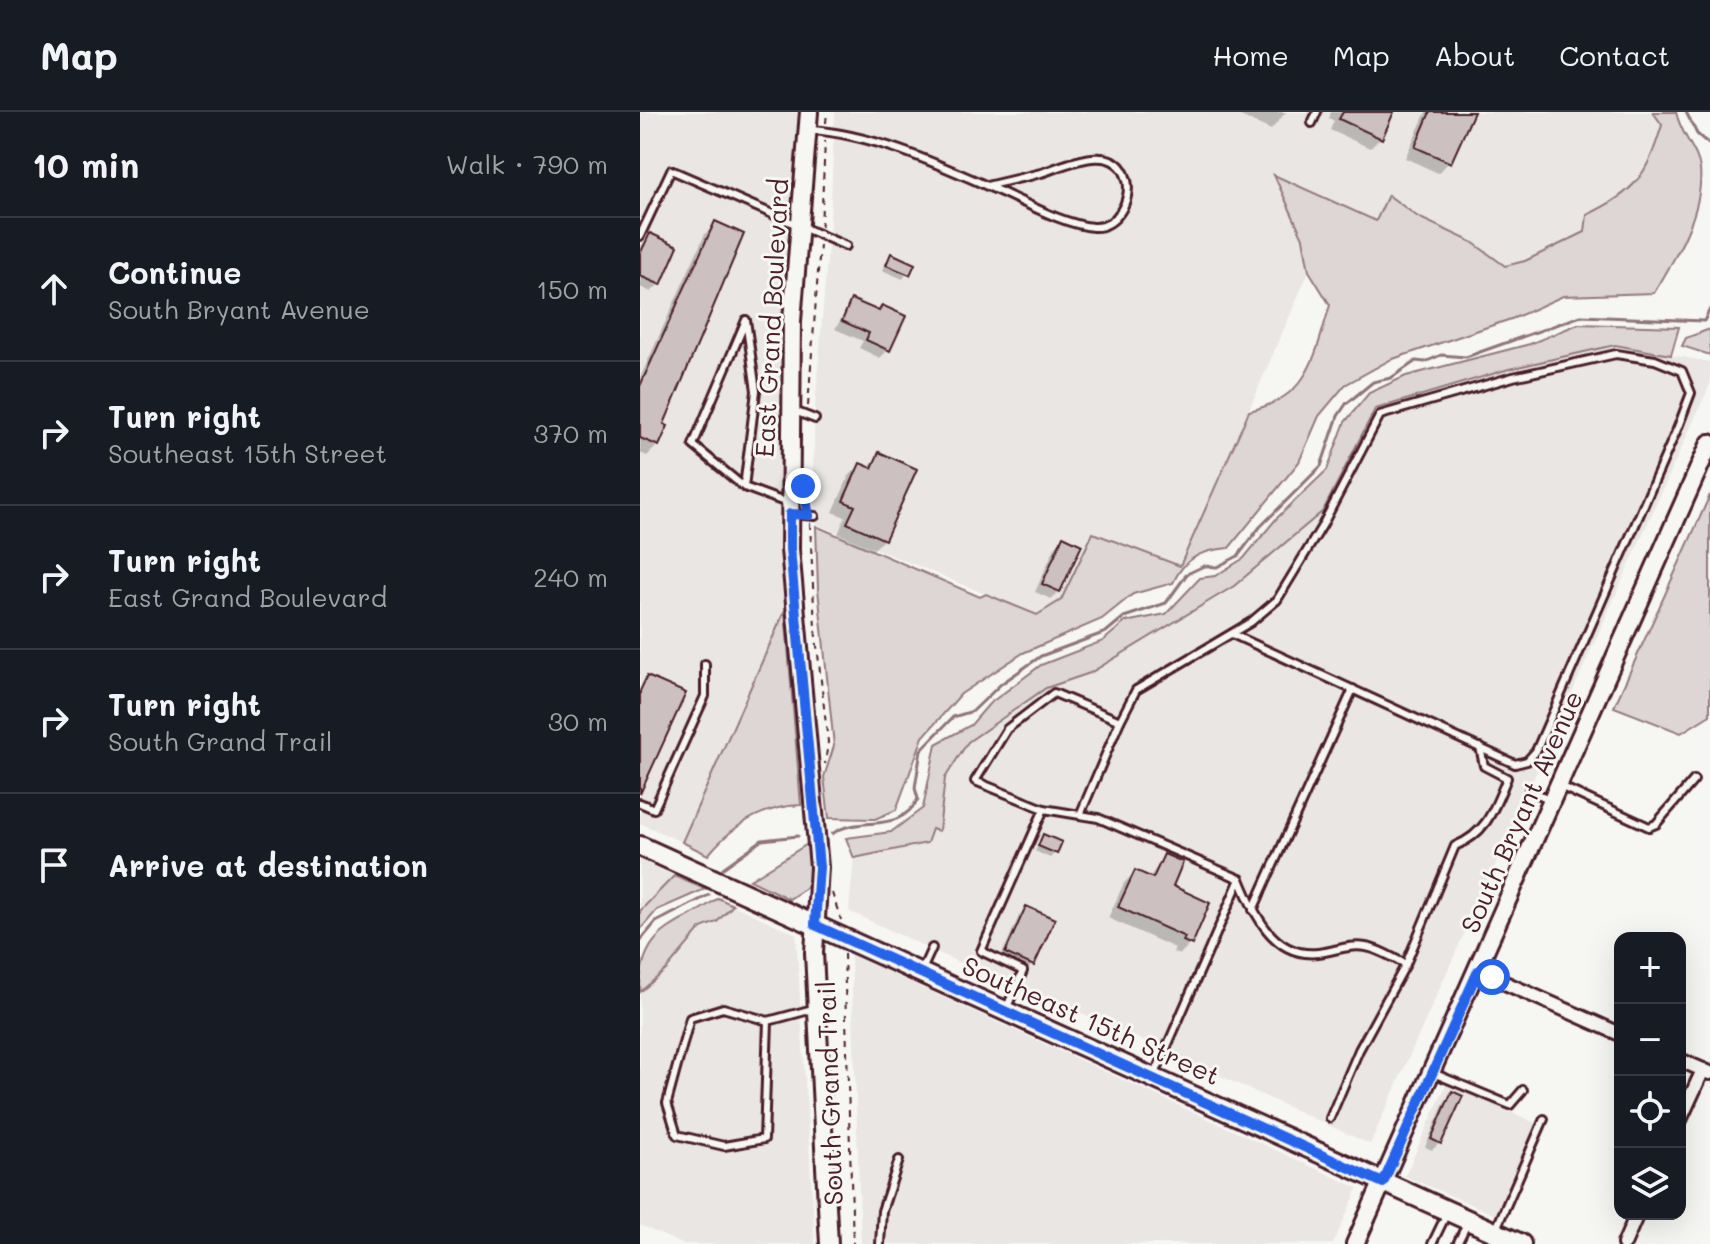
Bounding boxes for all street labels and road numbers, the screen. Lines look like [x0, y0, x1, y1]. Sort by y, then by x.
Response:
street label: East Grand Boulevard [747, 178, 795, 458]
street label: South Bryant Avenue [1452, 685, 1590, 938]
street label: Southeast 15th Street [957, 948, 1226, 1092]
street label: South Grand Trail [808, 980, 850, 1206]

